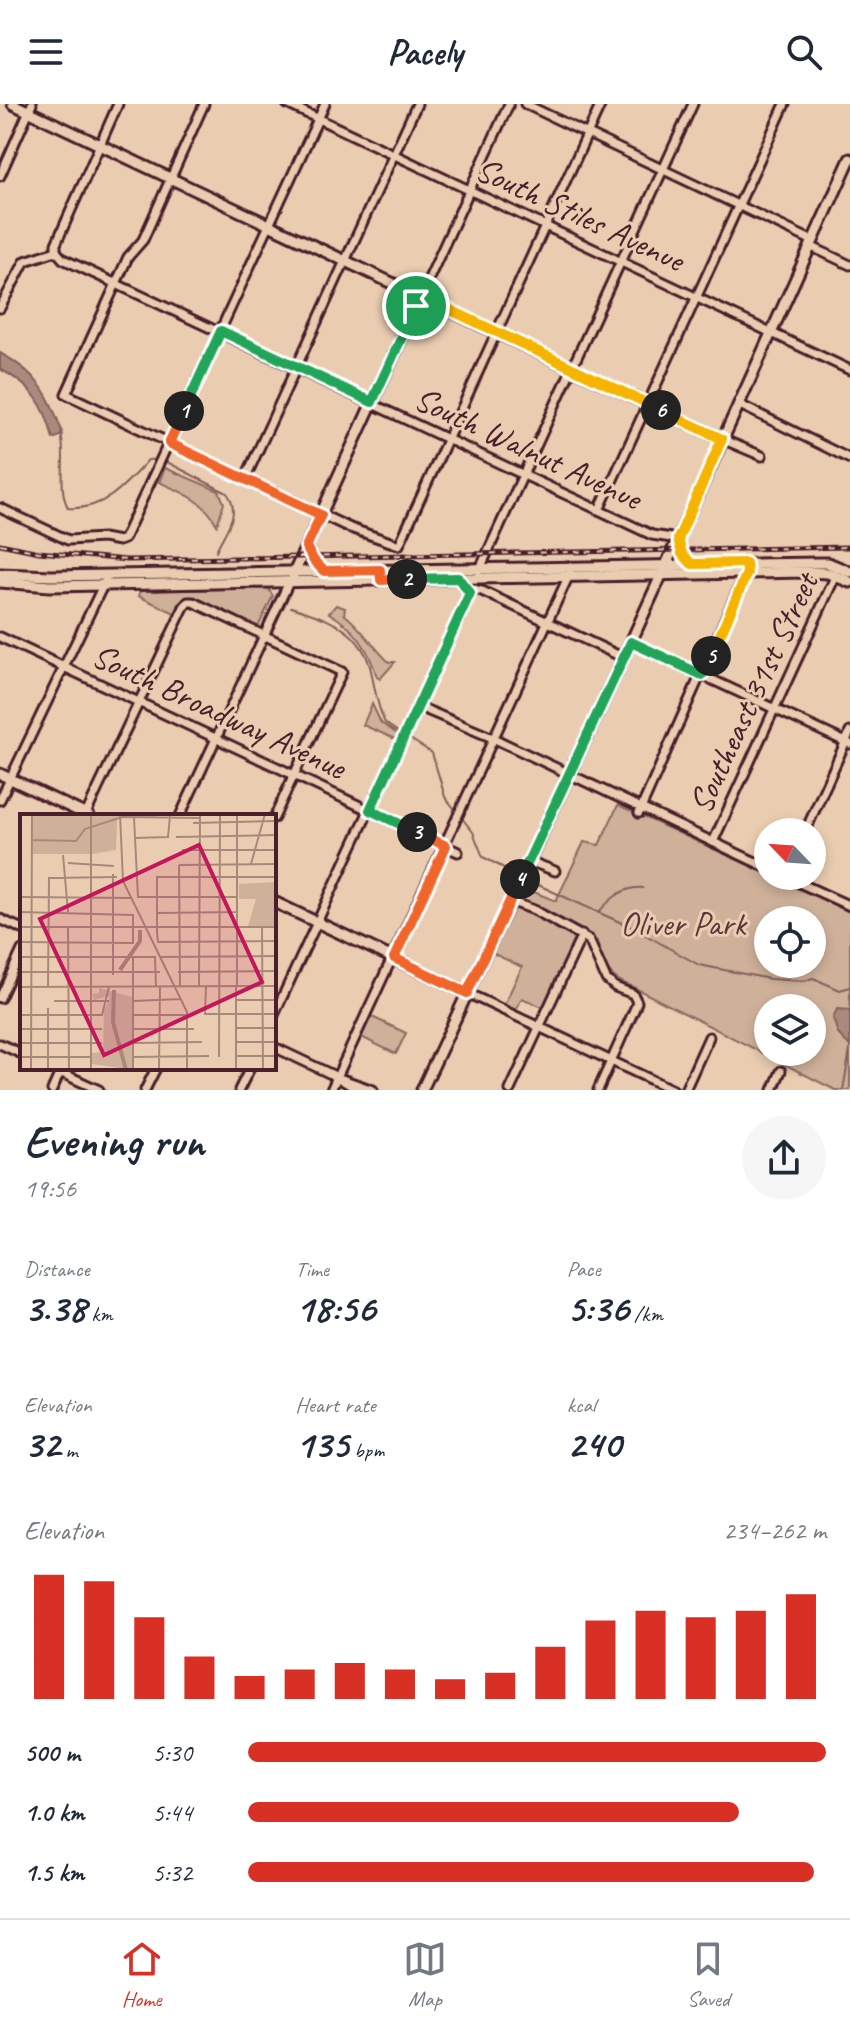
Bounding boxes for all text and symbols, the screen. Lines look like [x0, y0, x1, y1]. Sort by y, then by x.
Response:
text: Pacely [387, 29, 463, 75]
icon: menu [24, 30, 68, 74]
icon: search [782, 30, 826, 74]
street label: South Stiles Avenue [469, 147, 694, 282]
pin [382, 272, 450, 340]
icon: arrive [394, 284, 438, 328]
street label: South Walnut Avenue [408, 377, 651, 521]
pin: 6 [641, 390, 681, 430]
pin: 1 [164, 391, 204, 431]
text: 6 [656, 396, 666, 424]
text: 1 [179, 397, 189, 425]
pin: 2 [387, 559, 427, 599]
street label: Southeast 31st Street [679, 563, 829, 820]
text: 2 [402, 565, 412, 593]
street label: South Broadway Avenue [85, 633, 354, 789]
pin: 5 [691, 636, 731, 676]
text: 5 [706, 642, 716, 670]
pin: 3 [397, 812, 437, 852]
inset map [20, 814, 276, 1070]
text: 3 [412, 818, 422, 846]
north arrow [754, 818, 826, 890]
map controls [754, 818, 826, 1066]
pin: 4 [500, 859, 540, 899]
text: 4 [515, 865, 525, 893]
park label: Oliver Park [620, 902, 748, 945]
button: locate [754, 906, 826, 978]
button: layers [754, 994, 826, 1066]
text: Evening run [24, 1114, 204, 1169]
button: share [742, 1116, 826, 1200]
text: 19:56 [24, 1172, 76, 1205]
text: Distance [24, 1255, 90, 1283]
text: Time [295, 1255, 329, 1283]
text: Pace [567, 1255, 601, 1283]
text: 3.38 [24, 1283, 86, 1333]
text: 18:56 [295, 1283, 375, 1333]
text: 5:36 [567, 1283, 629, 1333]
text: km [86, 1300, 113, 1328]
text: /km [629, 1300, 663, 1328]
text: Elevation [24, 1391, 92, 1419]
text: Heart rate [295, 1391, 376, 1419]
text: kcal [567, 1391, 596, 1419]
text: 32 [24, 1419, 60, 1469]
text: 135 [295, 1419, 349, 1469]
text: 240 [567, 1419, 621, 1469]
text: m [60, 1436, 78, 1464]
text: bpm [349, 1436, 384, 1464]
text: Elevation [24, 1514, 104, 1547]
text: 234–262 m [723, 1514, 826, 1547]
text: 500 m [24, 1736, 80, 1769]
text: 5:30 [152, 1736, 192, 1769]
text: 1.0 km [24, 1796, 84, 1829]
text: 5:44 [152, 1796, 192, 1829]
text: 1.5 km [24, 1856, 84, 1889]
text: 5:32 [152, 1856, 192, 1889]
tab: Home [120, 1937, 164, 2013]
tab: Map [403, 1937, 447, 2013]
tab: Saved [686, 1937, 730, 2013]

